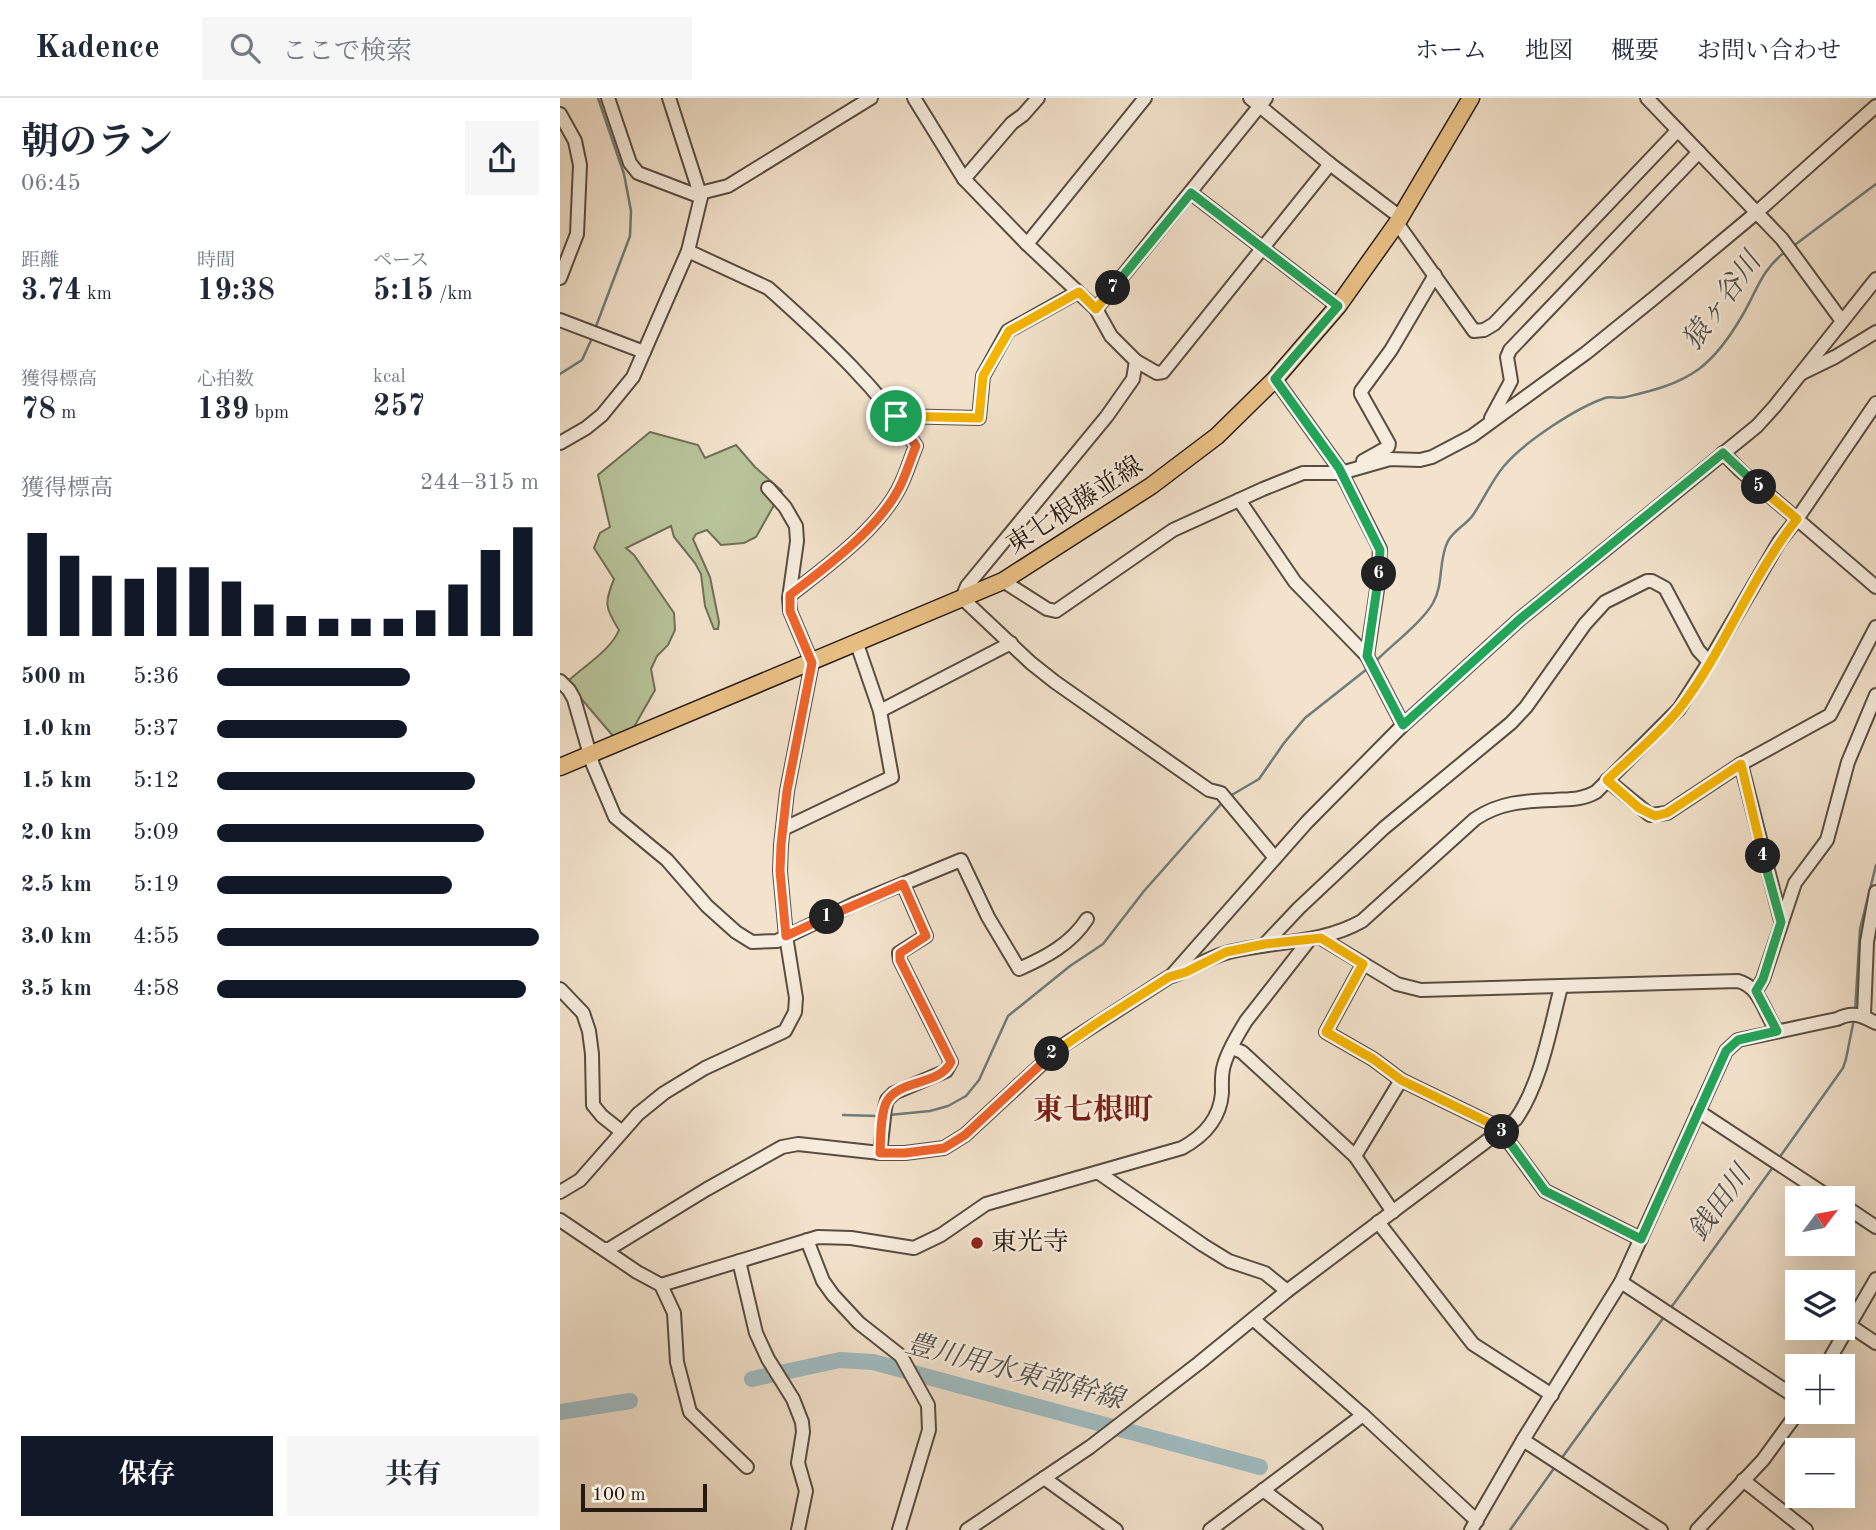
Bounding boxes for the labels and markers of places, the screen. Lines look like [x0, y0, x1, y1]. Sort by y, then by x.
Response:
pin: 7 [1096, 270, 1130, 306]
pin [866, 386, 926, 446]
pin: 5 [1742, 470, 1776, 504]
pin: 6 [1362, 556, 1396, 592]
pin: 4 [1746, 838, 1780, 874]
pin: 1 [810, 900, 844, 934]
pin: 2 [1035, 1037, 1070, 1072]
pin: 3 [1485, 1114, 1520, 1150]
place label: 東光寺 [991, 1228, 1069, 1256]
marker: 東光寺 [969, 1235, 985, 1251]

